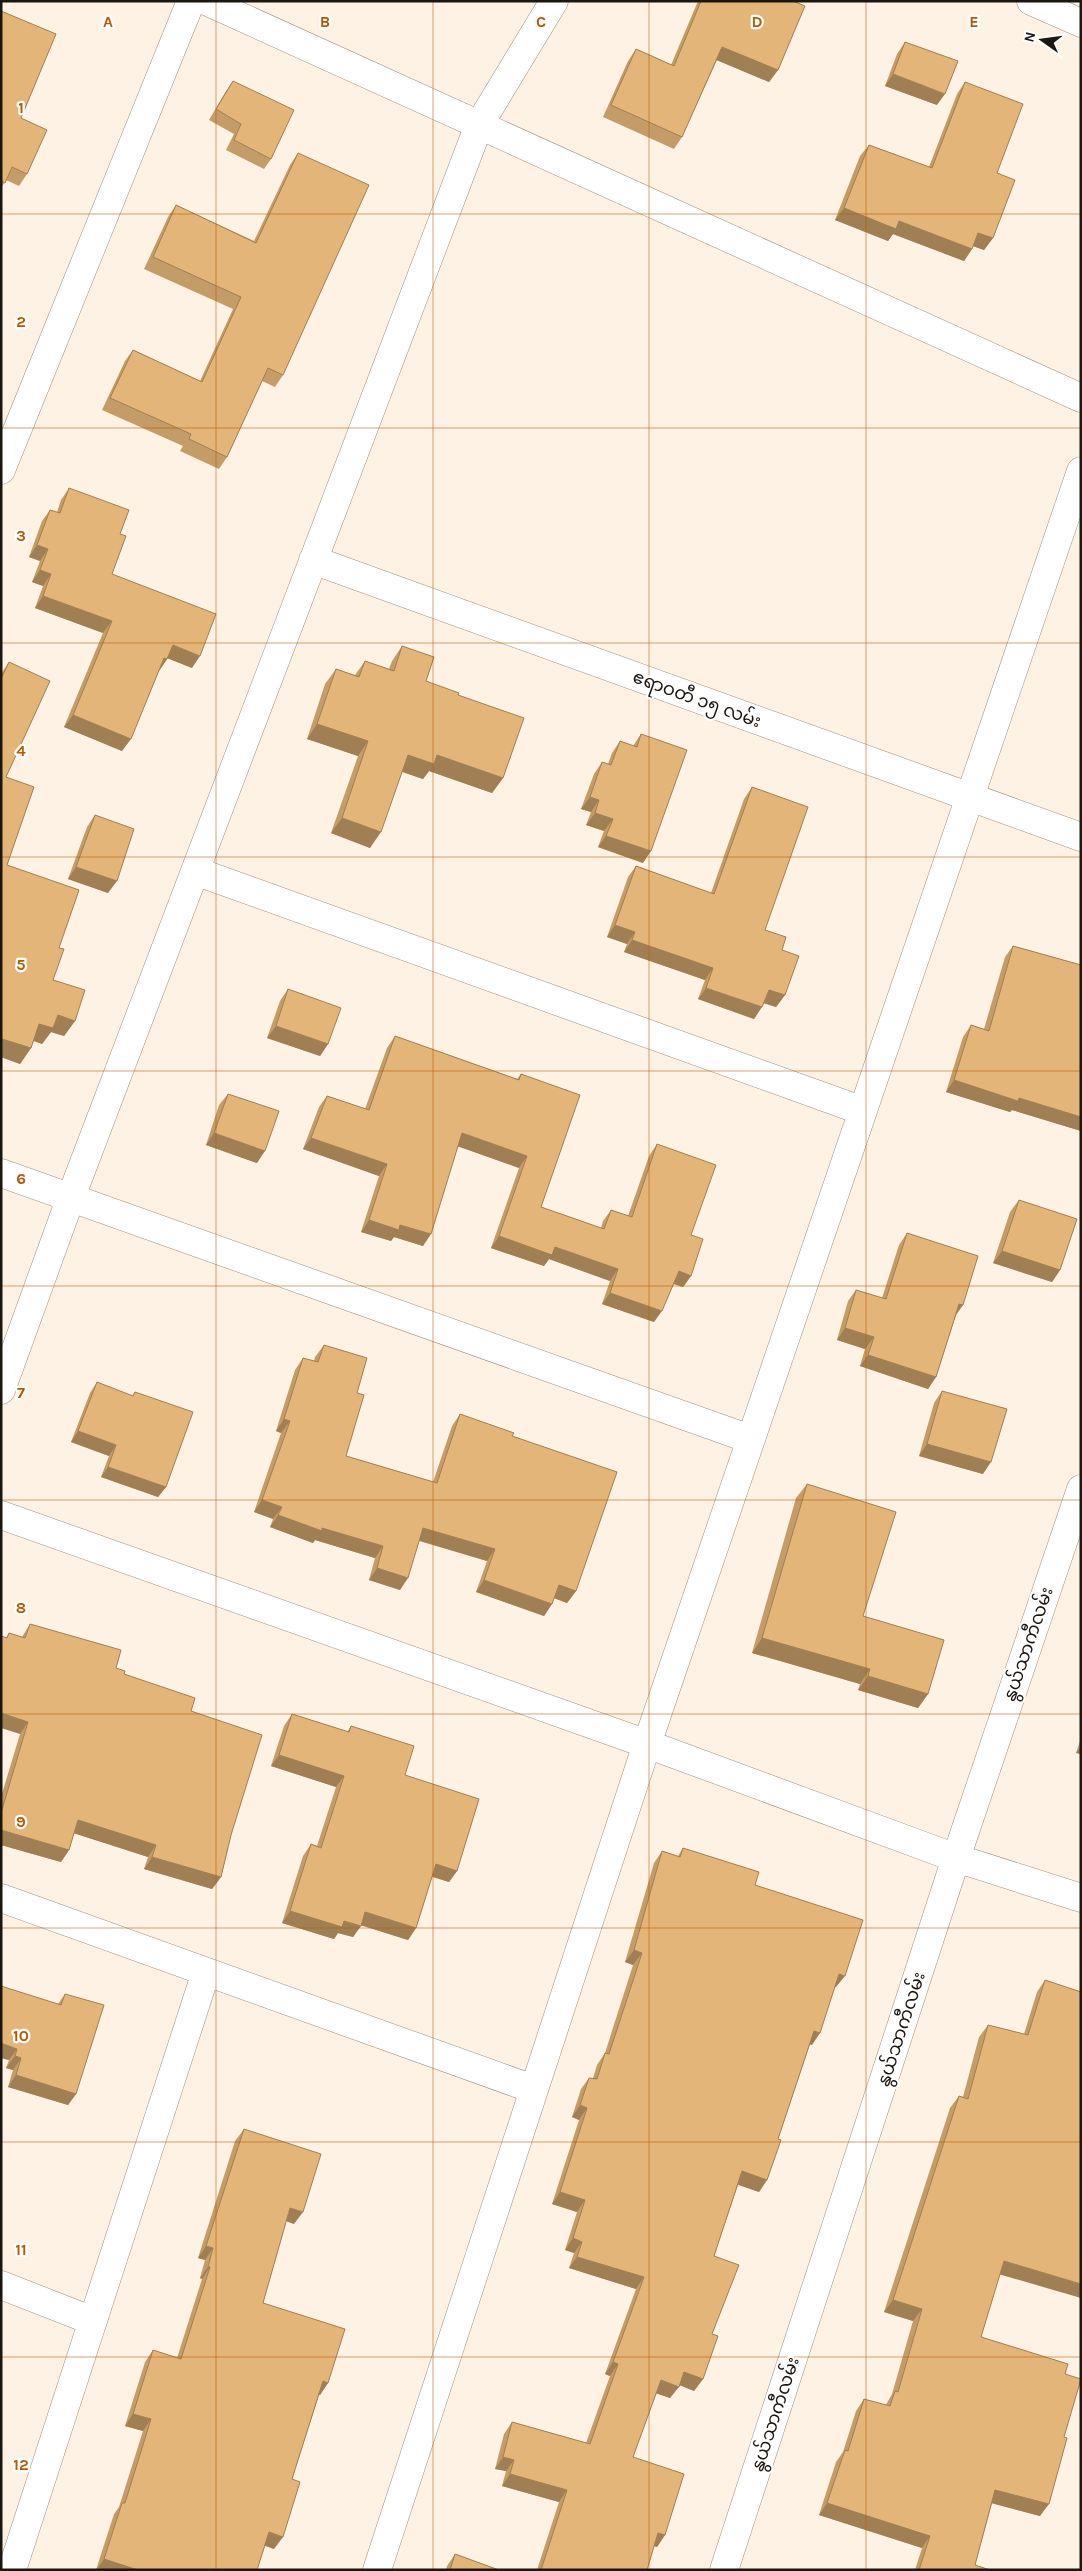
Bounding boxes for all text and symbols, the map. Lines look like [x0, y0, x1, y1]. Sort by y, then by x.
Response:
text: A [103, 12, 113, 31]
text: B [320, 12, 330, 31]
text: C [536, 12, 546, 31]
text: D [752, 12, 763, 31]
text: E [969, 12, 979, 31]
north arrow [1017, 15, 1067, 65]
text: N [1020, 30, 1039, 44]
text: 1 [18, 98, 24, 117]
text: 2 [16, 312, 26, 331]
text: 3 [16, 526, 26, 545]
street label: ဧရာဝတီ ၁၅ လမ်း [628, 663, 765, 736]
text: 4 [16, 741, 26, 760]
text: 5 [16, 955, 26, 974]
text: 6 [16, 1169, 26, 1188]
text: 7 [17, 1383, 25, 1402]
street label: နွယ်သာကီလမ်း [995, 1583, 1062, 1705]
text: 8 [16, 1598, 26, 1617]
text: 9 [16, 1812, 26, 1831]
street label: နွယ်သာကီလမ်း [869, 1968, 934, 2090]
text: 10 [13, 2026, 29, 2045]
text: 11 [15, 2240, 27, 2259]
street label: နွယ်သာကီလမ်း [743, 2353, 808, 2475]
text: 12 [13, 2455, 29, 2474]

